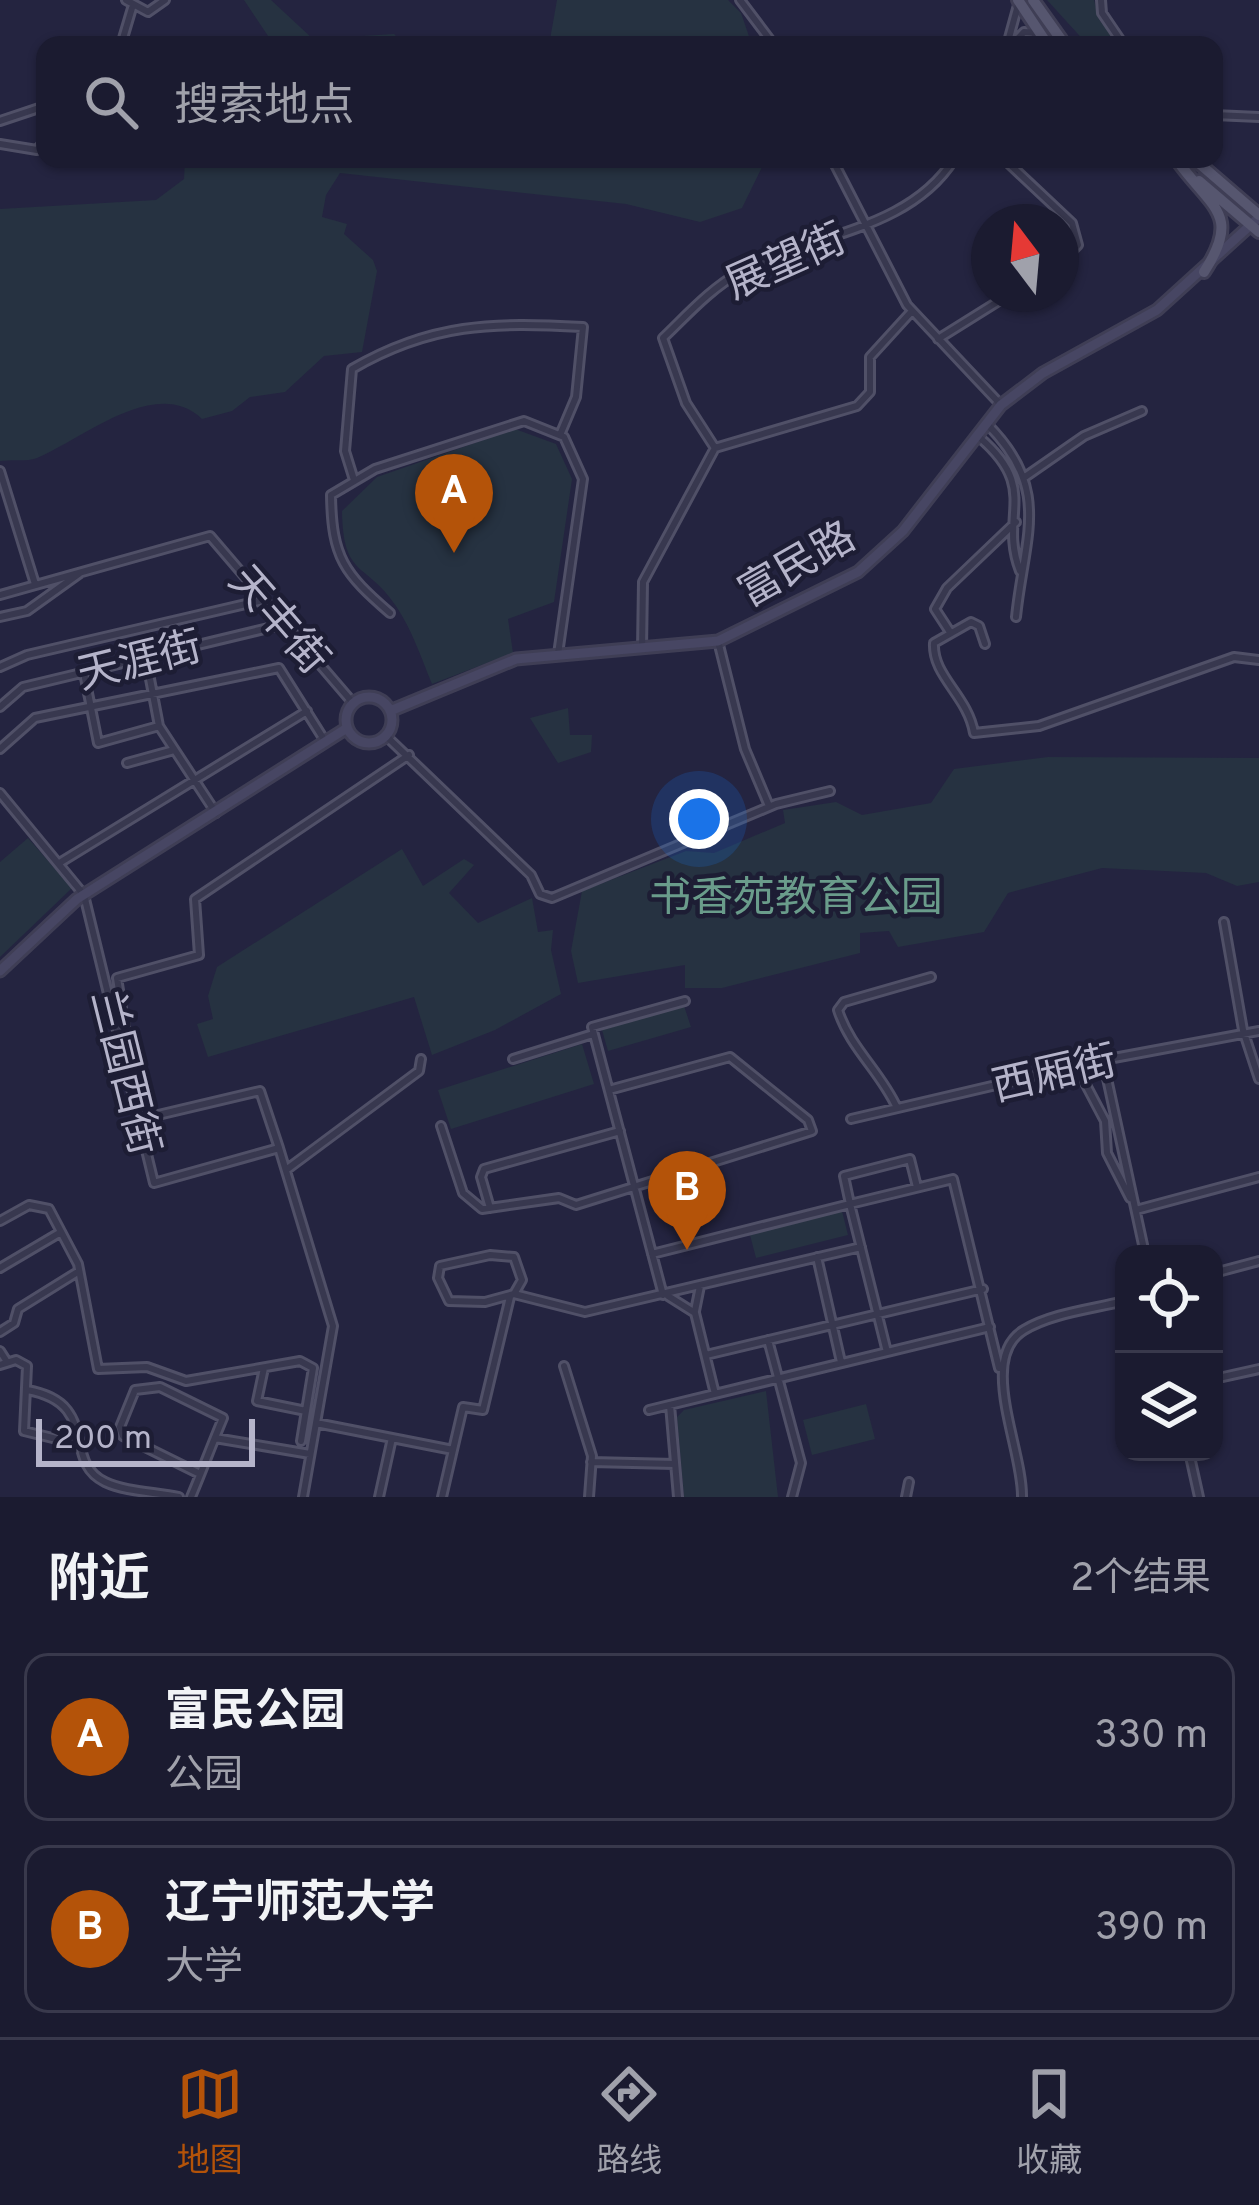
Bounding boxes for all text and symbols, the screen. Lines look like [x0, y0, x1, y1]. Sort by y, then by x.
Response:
search box [36, 36, 1223, 168]
icon: search [78, 69, 144, 135]
text: 搜索地点 [174, 80, 354, 137]
north arrow [971, 204, 1079, 312]
street label: 展望街 [718, 214, 855, 314]
pin: A [415, 454, 493, 553]
street label: 富民路 [730, 512, 866, 621]
street label: 天丰街 [215, 557, 338, 687]
street label: 天涯街 [73, 622, 208, 704]
your location [669, 789, 729, 849]
park label: 书香苑教育公园 [649, 874, 943, 927]
street label: 兰园西街 [77, 985, 169, 1161]
street label: 西厢街 [988, 1036, 1122, 1116]
pin: B [648, 1151, 726, 1250]
map controls [1115, 1245, 1223, 1461]
button: locate [1115, 1245, 1223, 1353]
button: layers [1115, 1353, 1223, 1461]
scale bar [36, 1413, 255, 1466]
text: 200 m [54, 1419, 152, 1461]
text: 附近 [48, 1550, 150, 1615]
text: 2个结果 [1070, 1556, 1211, 1605]
text: 富民公园 [165, 1685, 345, 1742]
text: A [76, 1713, 104, 1762]
text: 330 m [1094, 1713, 1208, 1762]
text: 公园 [165, 1753, 243, 1802]
text: 辽宁师范大学 [165, 1877, 435, 1934]
text: B [77, 1905, 103, 1954]
text: 390 m [1095, 1905, 1208, 1954]
text: 大学 [165, 1945, 243, 1994]
tab: 地图 [177, 2061, 243, 2184]
tab: 路线 [596, 2061, 662, 2184]
tab: 收藏 [1016, 2061, 1082, 2184]

